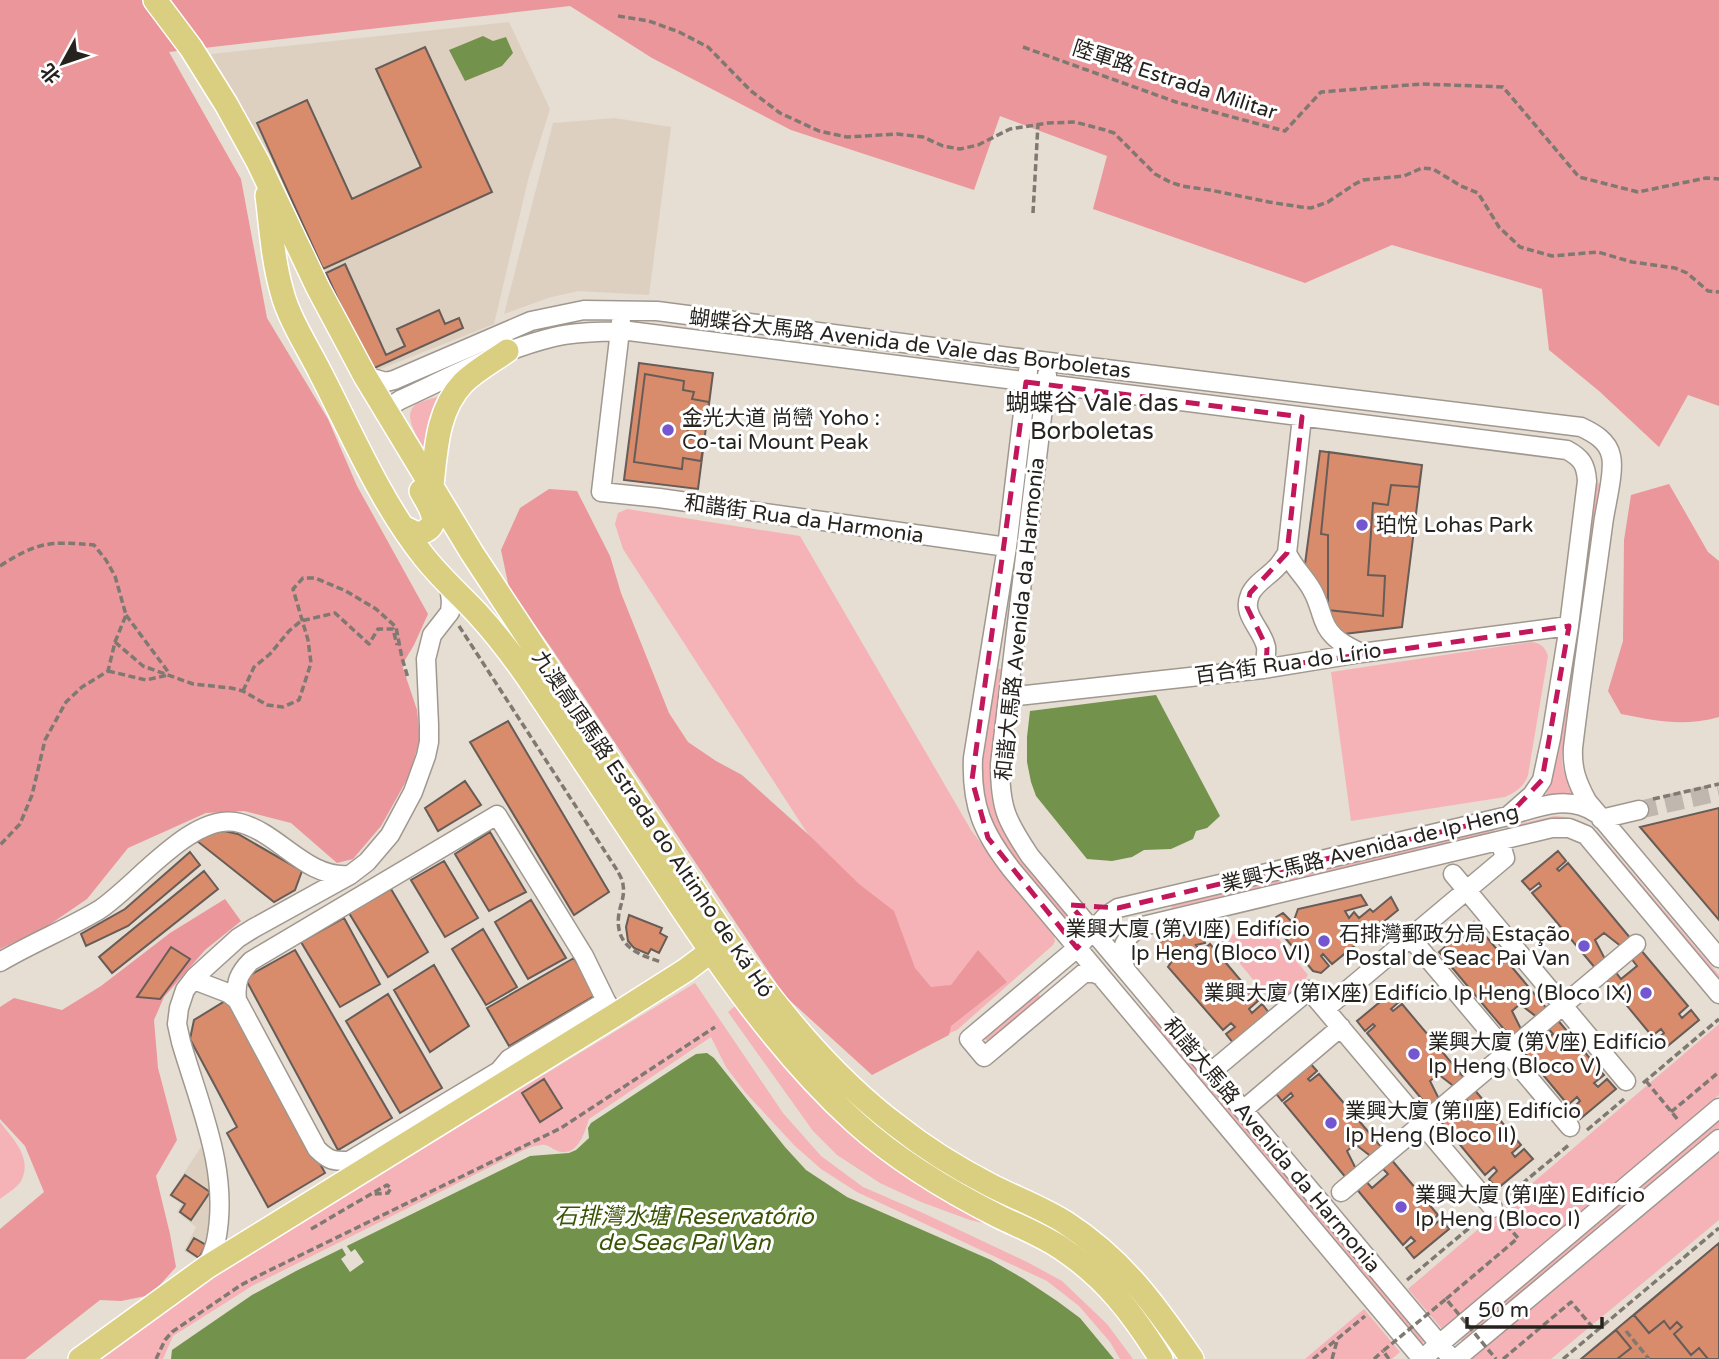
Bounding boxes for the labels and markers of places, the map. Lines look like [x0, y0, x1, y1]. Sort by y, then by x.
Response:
place label: 金光大道 尚巒 Yoho : Co-tai Mount Peak [682, 406, 880, 455]
marker: 金光大道 尚巒 Yoho : Co-tai Mount Peak [660, 422, 676, 438]
place label: 珀悅 Lohas Park [1376, 513, 1533, 538]
marker: 珀悅 Lohas Park [1354, 517, 1370, 533]
place label: 業興大廈 (第VI座) Edifício Ip Heng (Bloco VI) [1065, 917, 1310, 966]
place label: 石排灣郵政分局 Estação Postal de Seac Pai Van [1339, 922, 1570, 971]
marker: 業興大廈 (第VI座) Edifício Ip Heng (Bloco VI) [1316, 933, 1332, 949]
marker: 石排灣郵政分局 Estação Postal de Seac Pai Van [1576, 938, 1592, 954]
place label: 業興大廈 (第IX座) Edifício Ip Heng (Bloco IX) [1204, 981, 1632, 1006]
marker: 業興大廈 (第IX座) Edifício Ip Heng (Bloco IX) [1638, 985, 1654, 1001]
place label: 業興大廈 (第V座) Edifício Ip Heng (Bloco V) [1428, 1030, 1667, 1079]
marker: 業興大廈 (第V座) Edifício Ip Heng (Bloco V) [1406, 1046, 1422, 1062]
place label: 業興大廈 (第II座) Edifício Ip Heng (Bloco II) [1345, 1099, 1581, 1148]
marker: 業興大廈 (第II座) Edifício Ip Heng (Bloco II) [1323, 1115, 1339, 1131]
place label: 業興大廈 (第I座) Edifício Ip Heng (Bloco I) [1415, 1183, 1645, 1232]
marker: 業興大廈 (第I座) Edifício Ip Heng (Bloco I) [1393, 1199, 1409, 1215]

